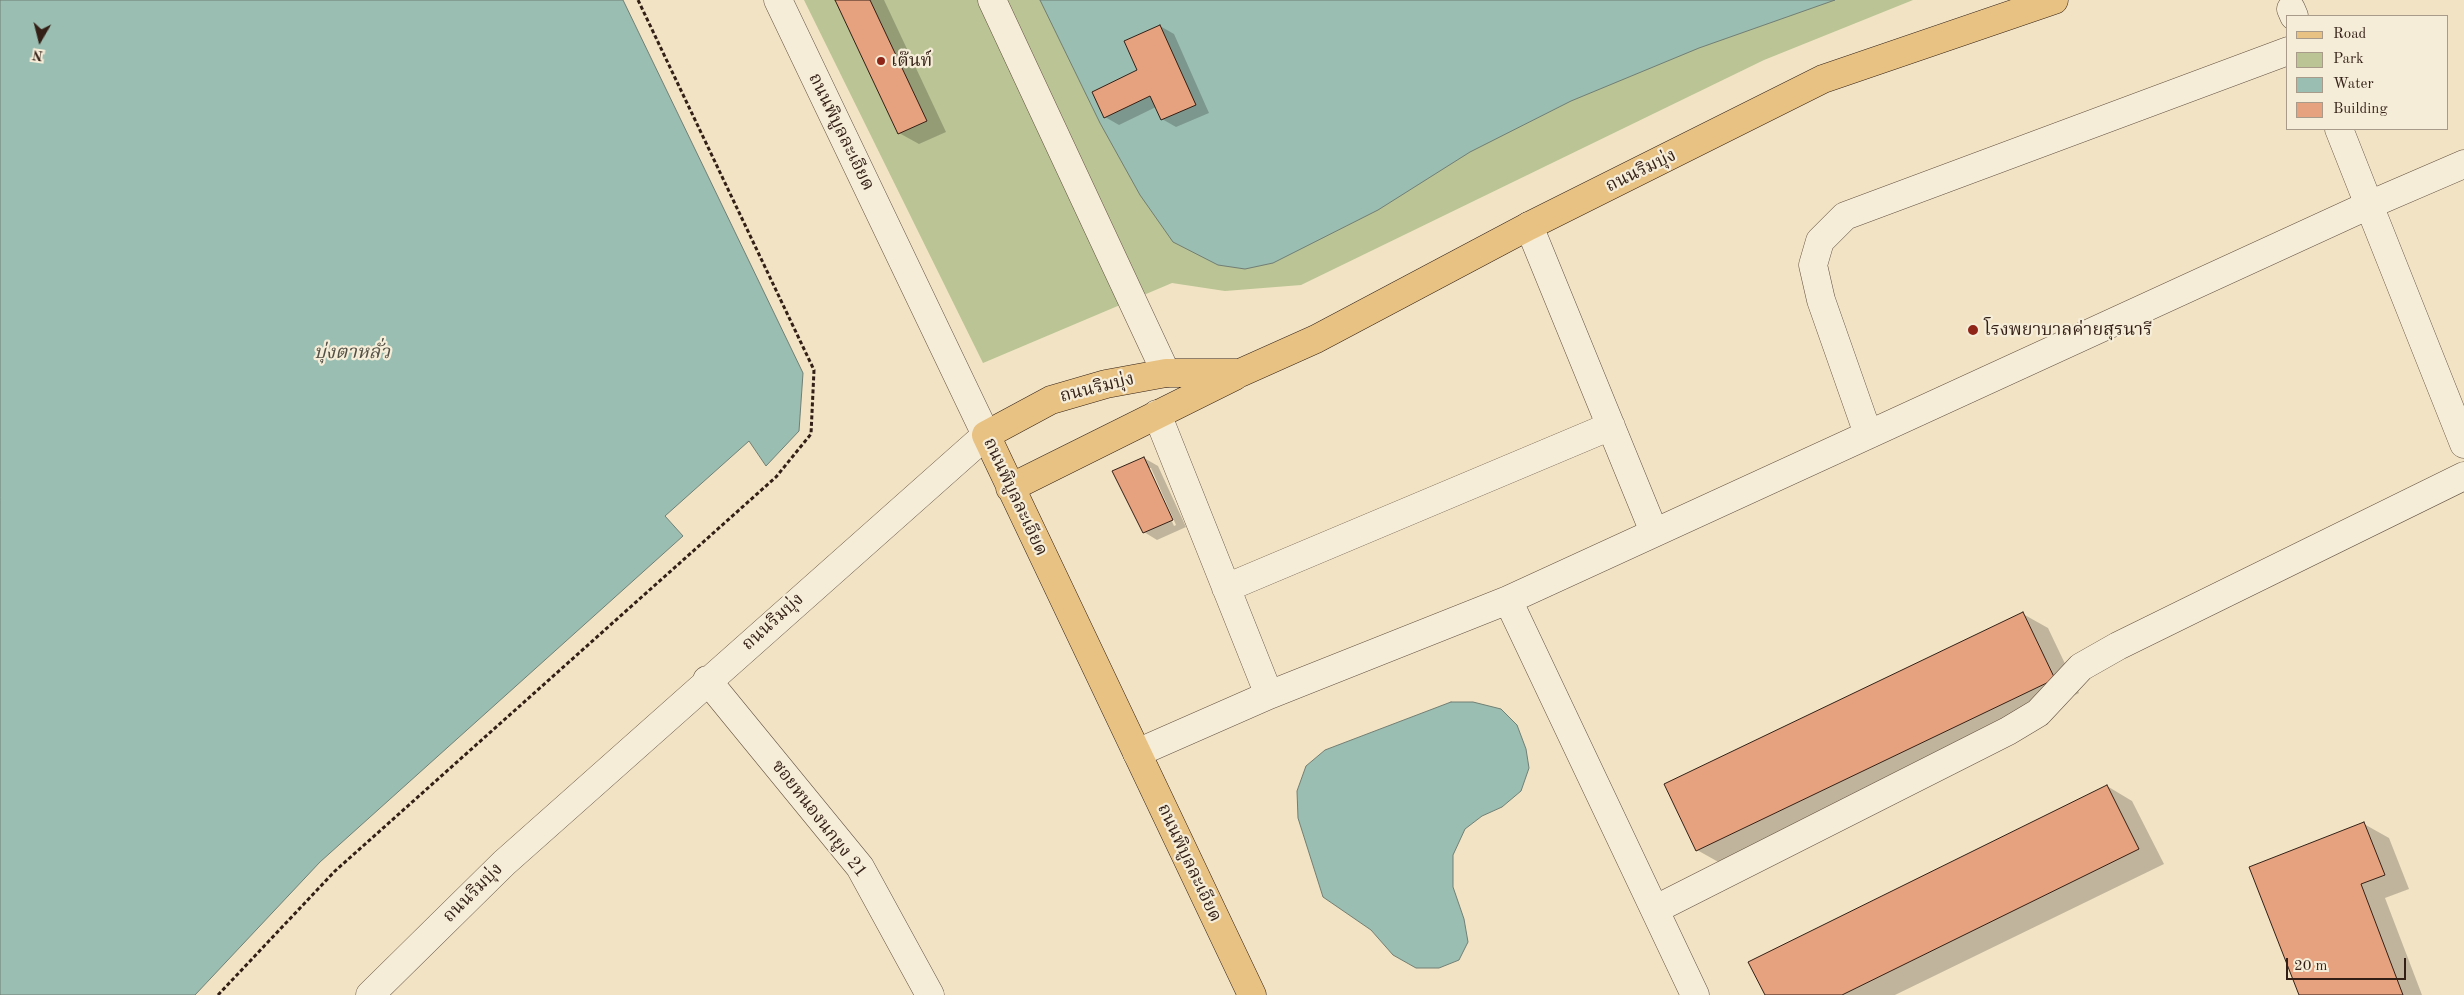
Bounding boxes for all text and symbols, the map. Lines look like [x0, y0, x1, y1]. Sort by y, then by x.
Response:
north arrow [15, 15, 65, 65]
legend [2286, 15, 2449, 130]
text: Road [2333, 27, 2366, 42]
text: N [32, 47, 44, 63]
place label: เต๊นท์ [891, 50, 932, 72]
text: Park [2333, 52, 2364, 67]
marker: เต๊นท์ [875, 55, 887, 67]
street label: ถนนพิบูลละเอียด [803, 70, 879, 194]
text: Water [2333, 77, 2374, 92]
text: Building [2333, 102, 2388, 117]
street label: ถนนริมบุ่ง [1602, 145, 1680, 197]
place label: โรงพยาบาลค่ายสุรนารี [1984, 319, 2152, 341]
marker: โรงพยาบาลค่ายสุรนารี [1966, 323, 1980, 337]
water label: บุ่งตาหลั่ว [314, 342, 390, 364]
street label: ถนนริมบุ่ง [1058, 368, 1136, 408]
street label: ถนนพิบูลละเอียด [978, 434, 1052, 560]
street label: ถนนริมบุ่ง [738, 589, 808, 655]
street label: ซอยหนองนกยูง 21 [766, 756, 872, 882]
street label: ถนนพิบูลละเอียด [1152, 800, 1226, 926]
street label: ถนนริมบุ่ง [439, 859, 507, 927]
scale bar [2289, 948, 2409, 980]
text: 20 m [2294, 959, 2328, 974]

